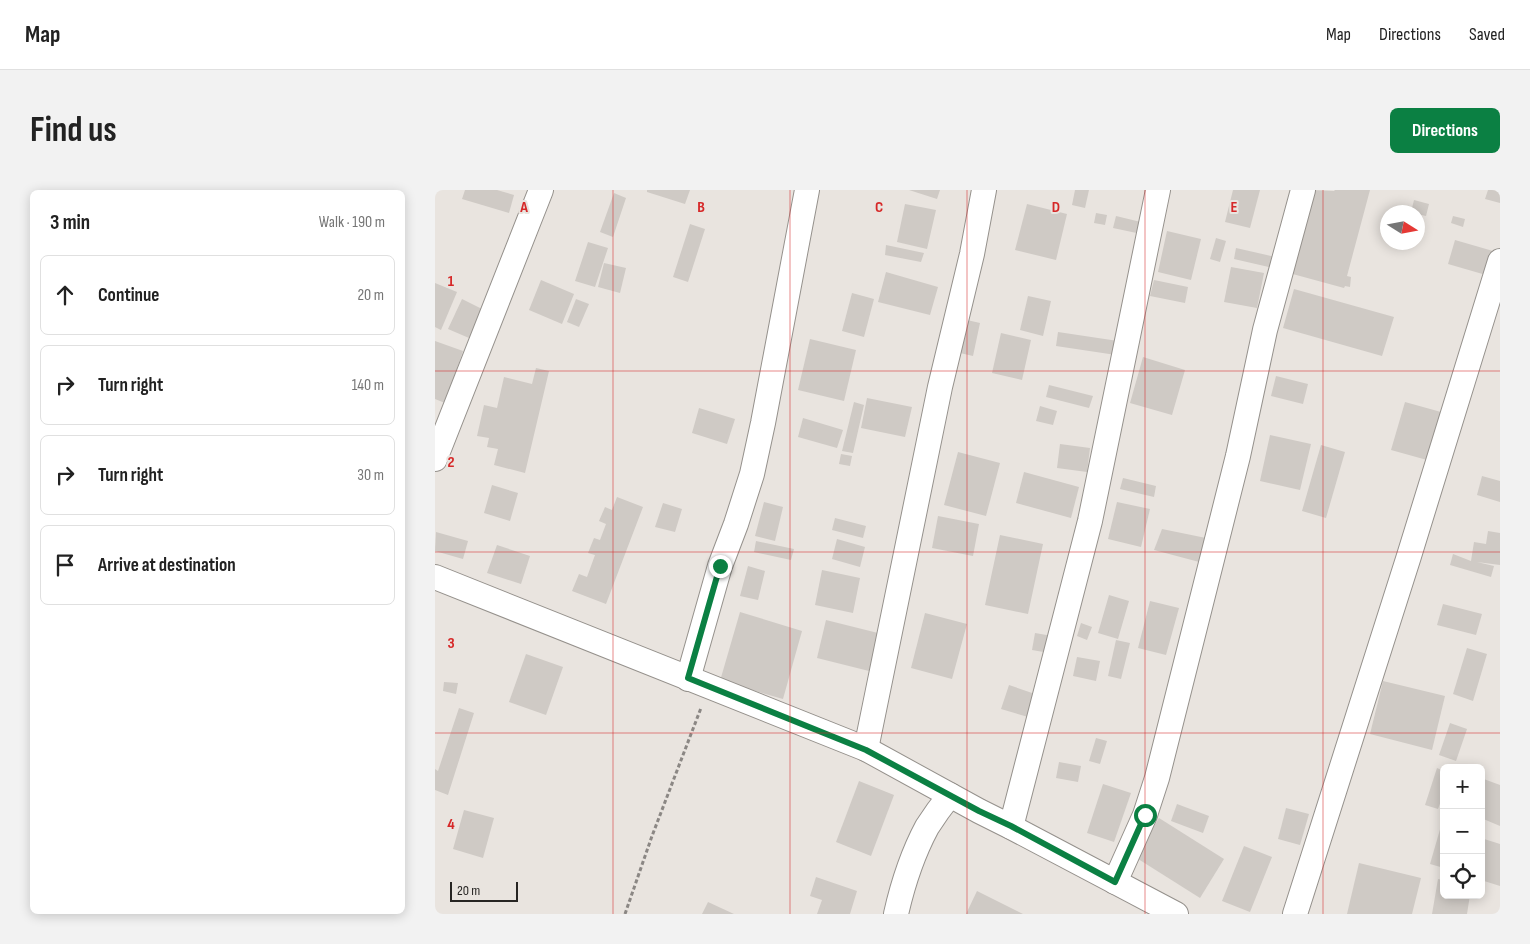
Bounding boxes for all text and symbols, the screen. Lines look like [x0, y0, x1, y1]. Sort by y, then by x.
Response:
text: Map [25, 20, 60, 49]
text: Map [1326, 24, 1351, 45]
text: Directions [1379, 24, 1441, 45]
text: Saved [1469, 24, 1505, 45]
button: Directions [1390, 108, 1500, 153]
text: Find us [30, 109, 117, 152]
text: A [519, 198, 528, 217]
text: B [697, 198, 705, 217]
text: C [875, 198, 883, 217]
text: D [1052, 198, 1060, 217]
text: E [1231, 198, 1238, 217]
north arrow [1380, 205, 1425, 250]
text: 3 min [50, 210, 90, 235]
text: Walk · 190 m [319, 213, 385, 232]
text: 1 [448, 272, 455, 291]
icon: ahead [51, 281, 79, 309]
text: Continue [98, 284, 159, 307]
text: 20 m [357, 286, 384, 305]
icon: right [51, 371, 79, 399]
text: Turn right [98, 374, 163, 397]
text: 140 m [352, 376, 384, 395]
text: 2 [447, 453, 455, 472]
icon: right [51, 461, 79, 489]
text: Turn right [98, 464, 163, 487]
text: 30 m [357, 466, 384, 485]
icon: arrive [51, 551, 79, 579]
text: Arrive at destination [98, 554, 236, 577]
route end [709, 555, 732, 578]
text: 3 [447, 634, 455, 653]
map controls [1440, 764, 1485, 899]
button: + [1440, 764, 1485, 809]
route start [1134, 804, 1157, 827]
button: − [1440, 809, 1485, 854]
text: 4 [447, 815, 455, 834]
button: locate [1440, 854, 1485, 899]
scale bar [450, 879, 517, 902]
text: 20 m [457, 882, 480, 899]

